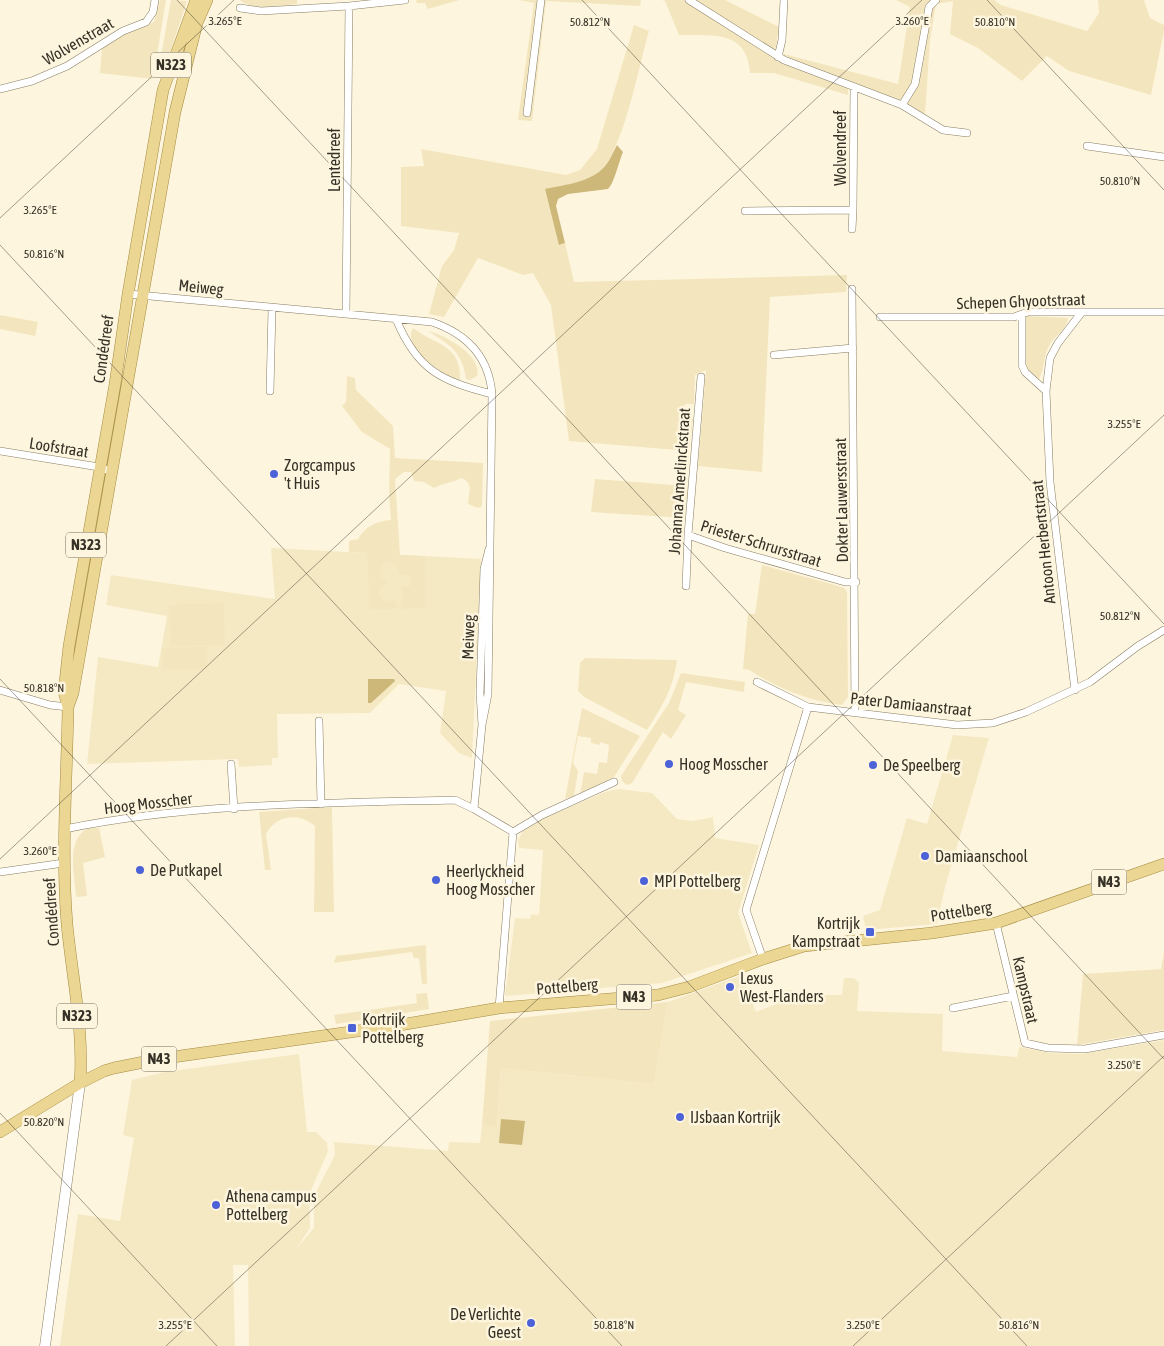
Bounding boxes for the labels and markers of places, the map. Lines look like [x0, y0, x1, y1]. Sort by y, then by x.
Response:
place label: Zorgcampus 't Huis [284, 456, 356, 492]
marker: Zorgcampus 't Huis [268, 468, 280, 480]
place label: Hoog Mosscher [679, 755, 768, 774]
place label: De Speelberg [883, 756, 960, 775]
marker: Hoog Mosscher [663, 758, 675, 770]
marker: De Speelberg [867, 759, 879, 771]
place label: Damiaanschool [935, 847, 1029, 865]
marker: Damiaanschool [919, 850, 931, 862]
place label: De Putkapel [150, 861, 223, 880]
place label: Heerlyckheid Hoog Mosscher [446, 862, 535, 899]
marker: De Putkapel [134, 864, 146, 876]
place label: MPI Pottelberg [654, 872, 741, 891]
marker: Heerlyckheid Hoog Mosscher [430, 874, 442, 886]
marker: MPI Pottelberg [638, 875, 650, 887]
place label: Kortrijk Kampstraat [792, 914, 860, 951]
marker: Kortrijk Kampstraat [864, 926, 876, 938]
place label: Lexus West-Flanders [740, 969, 824, 1005]
marker: Lexus West-Flanders [724, 981, 736, 993]
place label: Kortrijk Pottelberg [362, 1010, 424, 1047]
marker: Kortrijk Pottelberg [346, 1022, 358, 1034]
place label: IJsbaan Kortrijk [690, 1108, 781, 1127]
marker: IJsbaan Kortrijk [674, 1111, 686, 1123]
place label: Athena campus Pottelberg [226, 1187, 317, 1224]
marker: Athena campus Pottelberg [210, 1199, 222, 1211]
place label: De Verlichte Geest [450, 1305, 521, 1341]
marker: De Verlichte Geest [525, 1317, 537, 1329]

